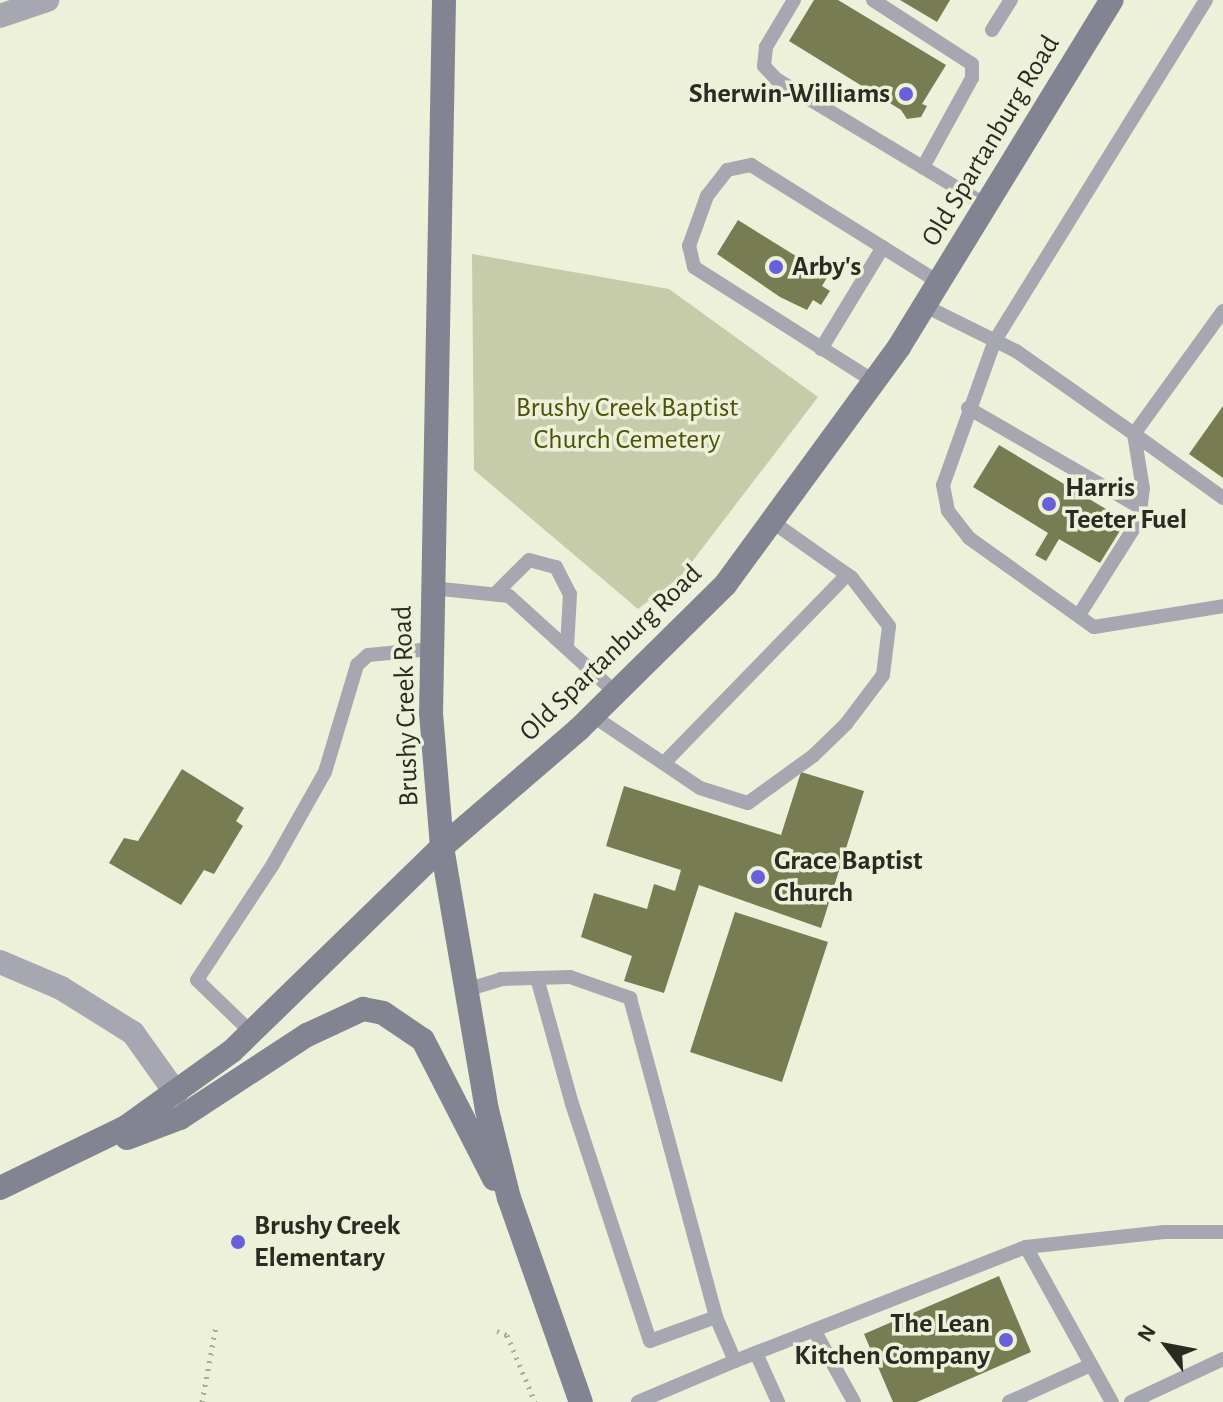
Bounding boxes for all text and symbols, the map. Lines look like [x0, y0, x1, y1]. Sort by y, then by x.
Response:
street label: Old Spartanburg Road [915, 29, 1067, 253]
place label: Sherwin-Williams [689, 77, 890, 111]
marker: Sherwin-Williams [897, 85, 915, 103]
place label: Arby's [792, 250, 861, 284]
marker: Arby's [767, 258, 785, 276]
park label: Brushy Creek Baptist Church Cemetery [516, 391, 738, 457]
place label: Harris Teeter Fuel [1065, 471, 1187, 537]
marker: Harris Teeter Fuel [1040, 495, 1058, 513]
street label: Old Spartanburg Road [513, 557, 709, 749]
street label: Brushy Creek Road [386, 605, 426, 807]
place label: Grace Baptist Church [774, 844, 923, 910]
marker: Grace Baptist Church [749, 868, 767, 886]
place label: Brushy Creek Elementary [254, 1209, 400, 1275]
marker: Brushy Creek Elementary [229, 1233, 247, 1251]
north arrow [1127, 1306, 1207, 1386]
place label: The Lean Kitchen Company [794, 1307, 990, 1373]
text: N [1133, 1321, 1160, 1346]
marker: The Lean Kitchen Company [997, 1331, 1015, 1349]

